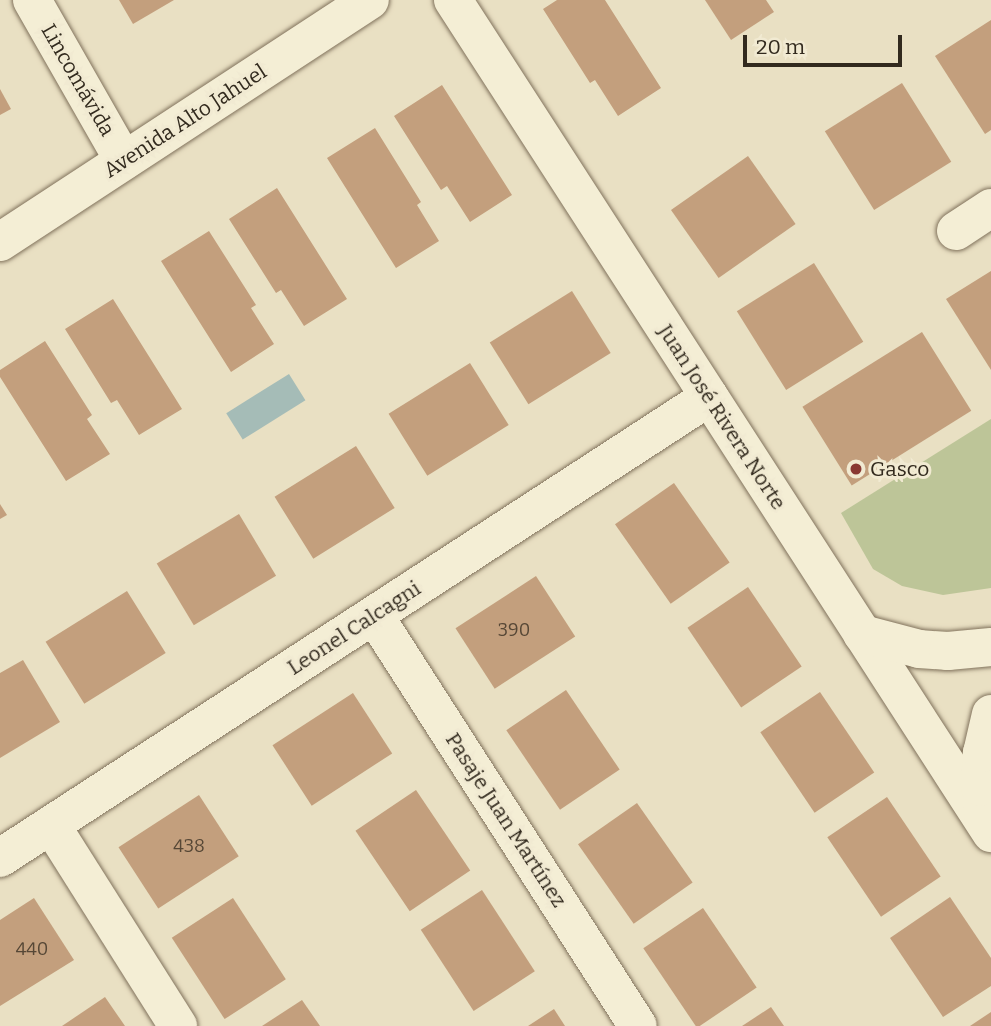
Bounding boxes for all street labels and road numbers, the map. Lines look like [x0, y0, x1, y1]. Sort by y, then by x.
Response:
street label: Lincomávida [36, 20, 120, 140]
street label: Avenida Alto Jahuel [99, 59, 271, 183]
street label: Juan José Rivera Norte [653, 320, 791, 514]
street label: Leonel Calcagni [283, 576, 425, 680]
street label: Pasaje Juan Martínez [440, 728, 572, 912]

